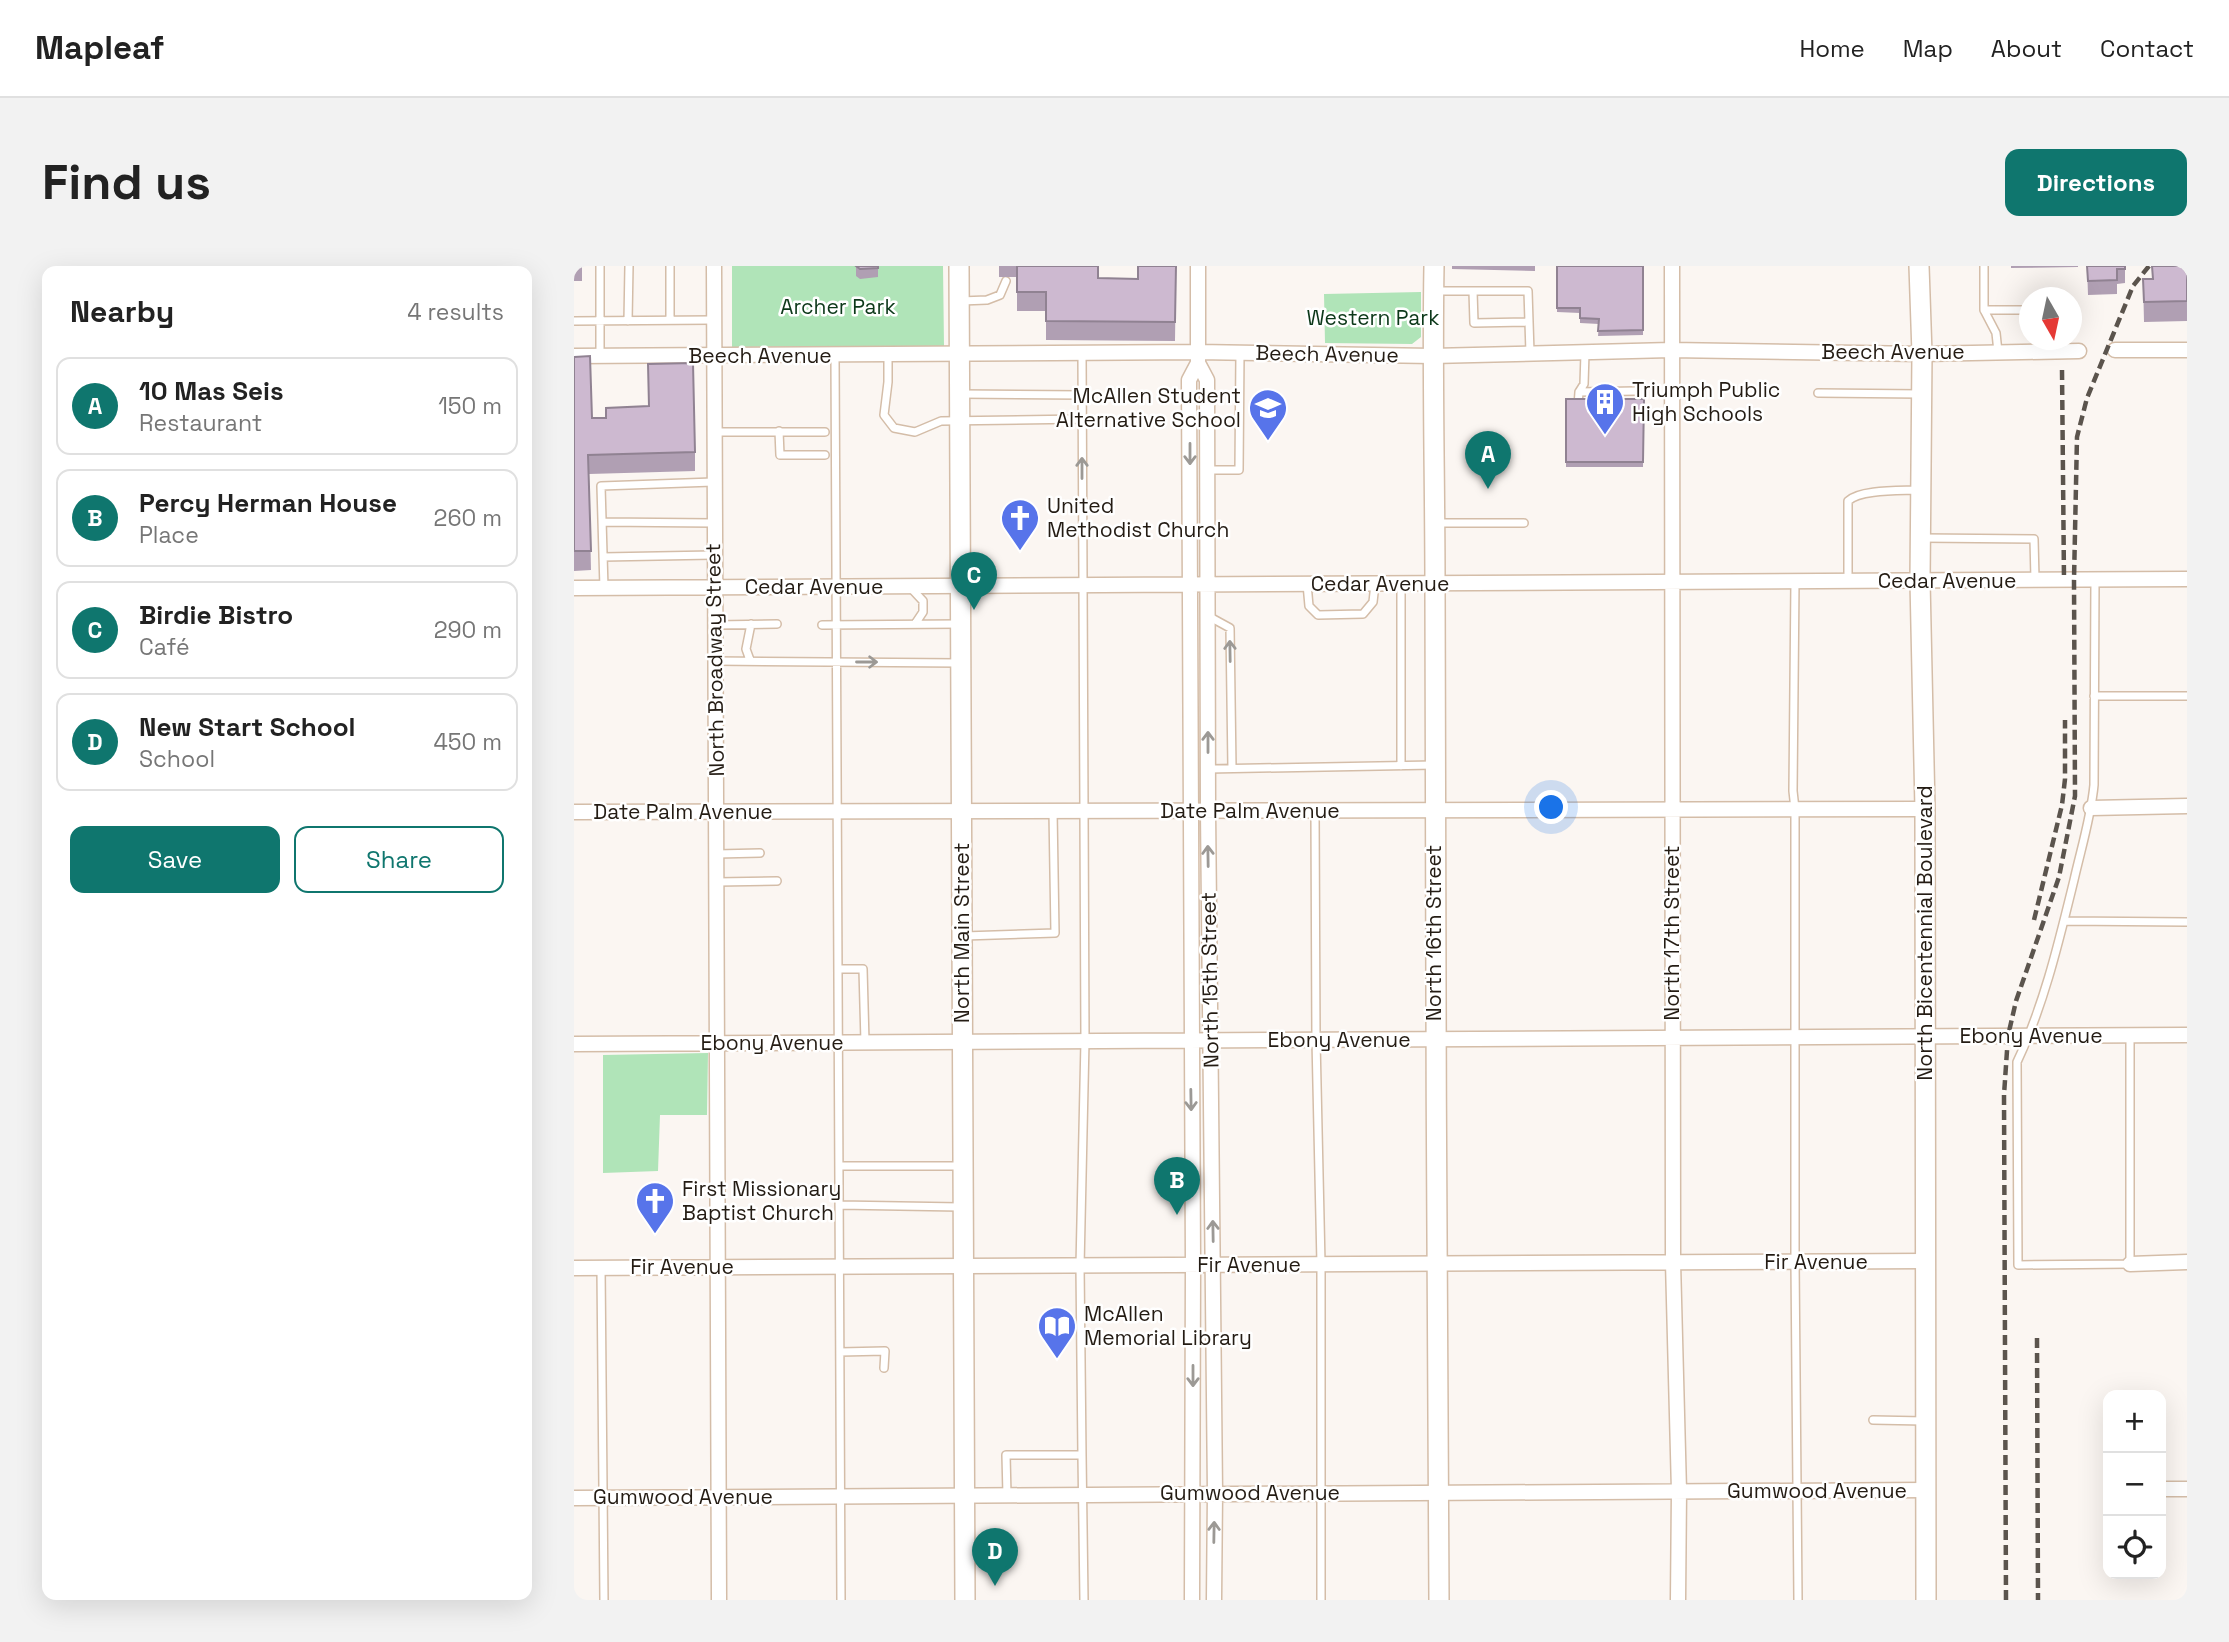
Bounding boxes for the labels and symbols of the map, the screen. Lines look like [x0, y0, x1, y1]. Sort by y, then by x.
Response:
north arrow [2019, 287, 2082, 350]
park label: Archer Park [780, 293, 896, 320]
park label: Western Park [1307, 304, 1439, 331]
street label: Beech Avenue [1821, 338, 1965, 365]
street label: Beech Avenue [1255, 339, 1399, 368]
street label: Beech Avenue [688, 342, 832, 369]
place label: Triumph Public High Schools [1632, 376, 1780, 427]
building icon: Triumph Public High Schools [1584, 381, 1626, 436]
place label: McAllen Student Alternative School [1056, 382, 1241, 433]
school or university icon: McAllen Student Alternative School [1247, 387, 1289, 442]
pin: A [1465, 431, 1511, 489]
one-way arrow [1183, 442, 1196, 465]
one-way arrow [1075, 457, 1089, 480]
place label: United Methodist Church [1047, 492, 1229, 543]
church icon: United Methodist Church [999, 497, 1041, 552]
street label: North Broadway Street [699, 543, 730, 777]
pin: C [951, 552, 997, 610]
street label: Cedar Avenue [1878, 567, 2016, 594]
street label: Cedar Avenue [1311, 570, 1449, 597]
street label: Cedar Avenue [745, 573, 883, 600]
one-way arrow [1223, 639, 1237, 662]
one-way arrow [856, 655, 879, 669]
one-way arrow [1201, 731, 1215, 754]
street label: North Bicentennial Boulevard [1911, 785, 1938, 1081]
your location [1534, 790, 1568, 824]
street label: Date Palm Avenue [1160, 797, 1340, 824]
street label: Date Palm Avenue [593, 798, 773, 825]
street label: North Main Street [948, 843, 975, 1023]
one-way arrow [1201, 845, 1215, 868]
street label: North 16th Street [1420, 845, 1447, 1021]
street label: North 17th Street [1658, 845, 1685, 1021]
street label: North 15th Street [1194, 892, 1225, 1068]
street label: Ebony Avenue [1959, 1022, 2103, 1049]
street label: Ebony Avenue [1267, 1026, 1411, 1053]
street label: Ebony Avenue [700, 1029, 844, 1056]
one-way arrow [1185, 1088, 1198, 1111]
pin: B [1154, 1157, 1200, 1215]
place label: First Missionary Baptist Church [682, 1175, 841, 1226]
church icon: First Missionary Baptist Church [634, 1180, 676, 1235]
one-way arrow [1206, 1220, 1219, 1243]
street label: Fir Avenue [1764, 1248, 1868, 1275]
street label: Fir Avenue [1197, 1251, 1301, 1278]
street label: Fir Avenue [630, 1253, 734, 1280]
place label: McAllen Memorial Library [1084, 1300, 1252, 1351]
library icon: McAllen Memorial Library [1036, 1305, 1078, 1360]
one-way arrow [1186, 1364, 1200, 1387]
street label: Gumwood Avenue [1727, 1477, 1907, 1504]
street label: Gumwood Avenue [1160, 1479, 1340, 1506]
street label: Gumwood Avenue [593, 1483, 773, 1510]
one-way arrow [1207, 1521, 1221, 1544]
pin: D [972, 1528, 1018, 1586]

